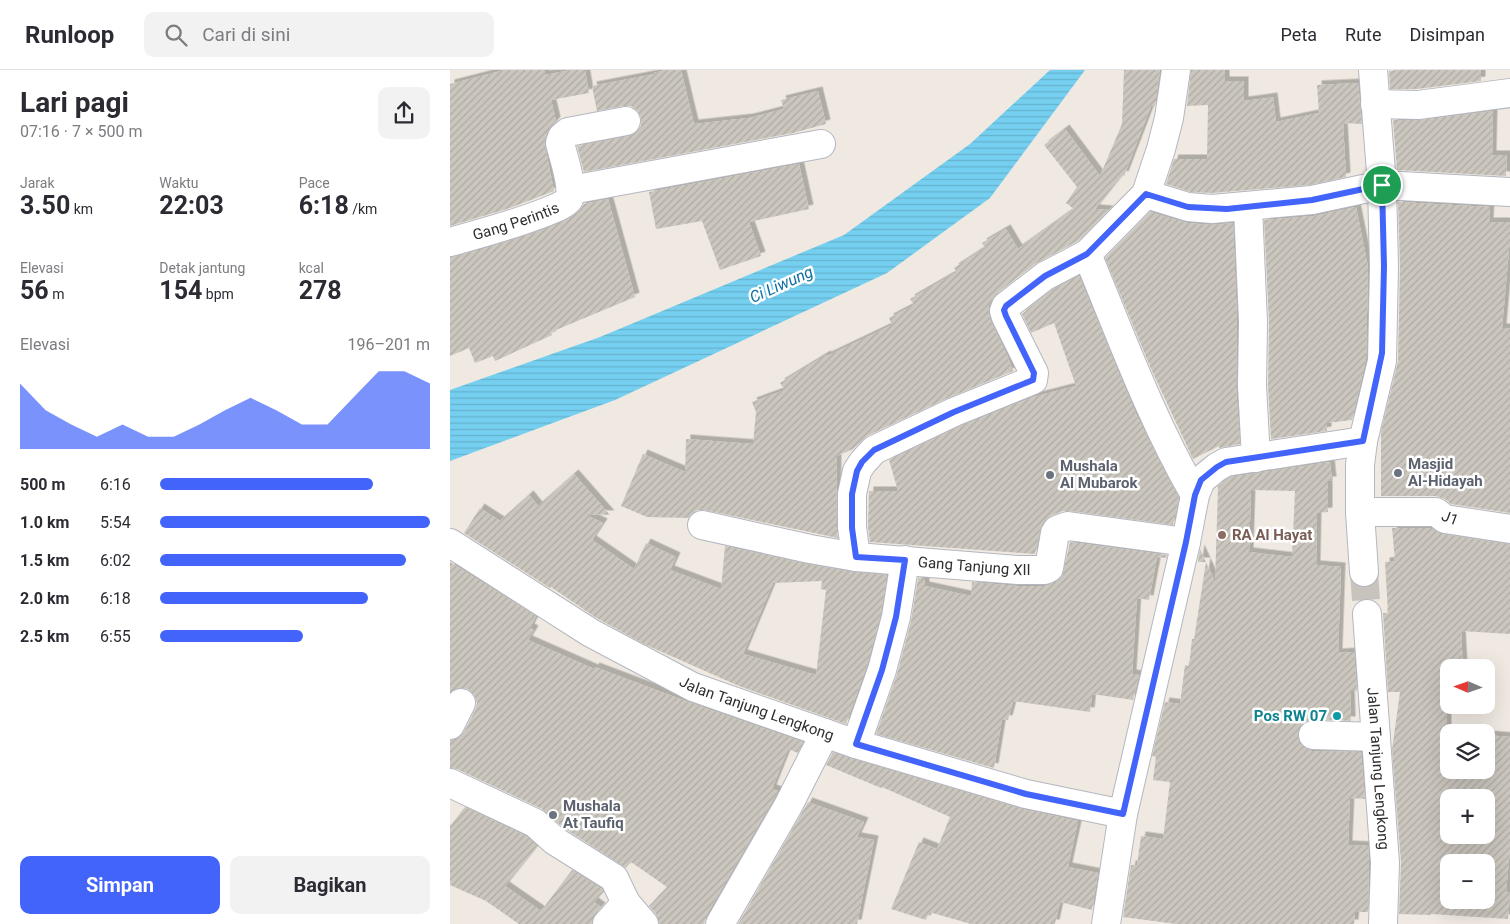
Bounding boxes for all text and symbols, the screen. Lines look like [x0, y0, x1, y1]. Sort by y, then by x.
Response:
search box [144, 12, 494, 57]
text: Runloop [25, 21, 114, 49]
icon: search [162, 21, 190, 49]
text: Cari di sini [202, 23, 290, 46]
text: Peta [1281, 24, 1317, 45]
text: Rute [1345, 24, 1382, 45]
text: Disimpan [1410, 24, 1485, 45]
text: Lari pagi [20, 86, 129, 119]
button: share [378, 87, 430, 139]
text: 07:16 · 7 × 500 m [20, 122, 142, 141]
pin [1361, 164, 1403, 206]
icon: arrive [1368, 171, 1396, 199]
text: Jarak [20, 175, 55, 191]
text: Waktu [159, 175, 199, 191]
text: Pace [299, 175, 330, 191]
text: 3.50 [20, 191, 70, 220]
text: 22:03 [159, 191, 224, 220]
text: 6:18 [299, 191, 349, 220]
street label: Gang Perintis [471, 199, 562, 244]
text: km [70, 201, 93, 217]
text: /km [349, 201, 377, 217]
text: Elevasi [20, 260, 64, 276]
text: Detak jantung [159, 260, 245, 276]
text: kcal [299, 260, 324, 276]
water label: Ci Liwung [747, 262, 816, 307]
text: 56 [20, 276, 49, 305]
text: 154 [159, 276, 202, 305]
text: 278 [299, 276, 342, 305]
text: m [49, 286, 64, 302]
text: bpm [202, 286, 234, 302]
text: Elevasi [20, 335, 70, 354]
text: 196–201 m [348, 335, 430, 354]
place label: Masjid Al-Hidayah [1408, 455, 1483, 490]
place label: Mushala Al Mubarok [1060, 457, 1139, 492]
marker: Masjid Al-Hidayah [1392, 467, 1404, 479]
marker: Mushala Al Mubarok [1044, 469, 1056, 481]
text: 500 m [20, 475, 65, 494]
text: 6:16 [100, 475, 131, 494]
street label: J1 [1439, 507, 1461, 529]
text: 1.0 km [20, 513, 69, 532]
text: 5:54 [100, 513, 131, 532]
place label: RA Al Hayat [1232, 526, 1312, 544]
marker: RA Al Hayat [1216, 529, 1228, 541]
text: 1.5 km [20, 551, 69, 570]
text: 6:02 [100, 551, 131, 570]
street label: Gang Tanjung XII [917, 553, 1031, 579]
text: 2.0 km [20, 589, 69, 608]
text: 6:18 [100, 589, 131, 608]
text: 2.5 km [20, 627, 69, 646]
text: 6:55 [100, 627, 131, 646]
north arrow [1440, 659, 1495, 714]
map controls [1440, 659, 1495, 909]
street label: Jalan Tanjung Lengkong [676, 672, 836, 745]
street label: Jalan Tanjung Lengkong [1363, 687, 1393, 850]
place label: Pos RW 07 [1254, 707, 1327, 725]
marker: Pos RW 07 [1331, 710, 1343, 722]
button: layers [1440, 724, 1495, 779]
button: + [1440, 789, 1495, 844]
place label: Mushala At Taufiq [563, 797, 624, 832]
marker: Mushala At Taufiq [547, 809, 559, 821]
button: − [1440, 854, 1495, 909]
button: Simpan [20, 856, 220, 914]
button: Bagikan [230, 856, 430, 914]

